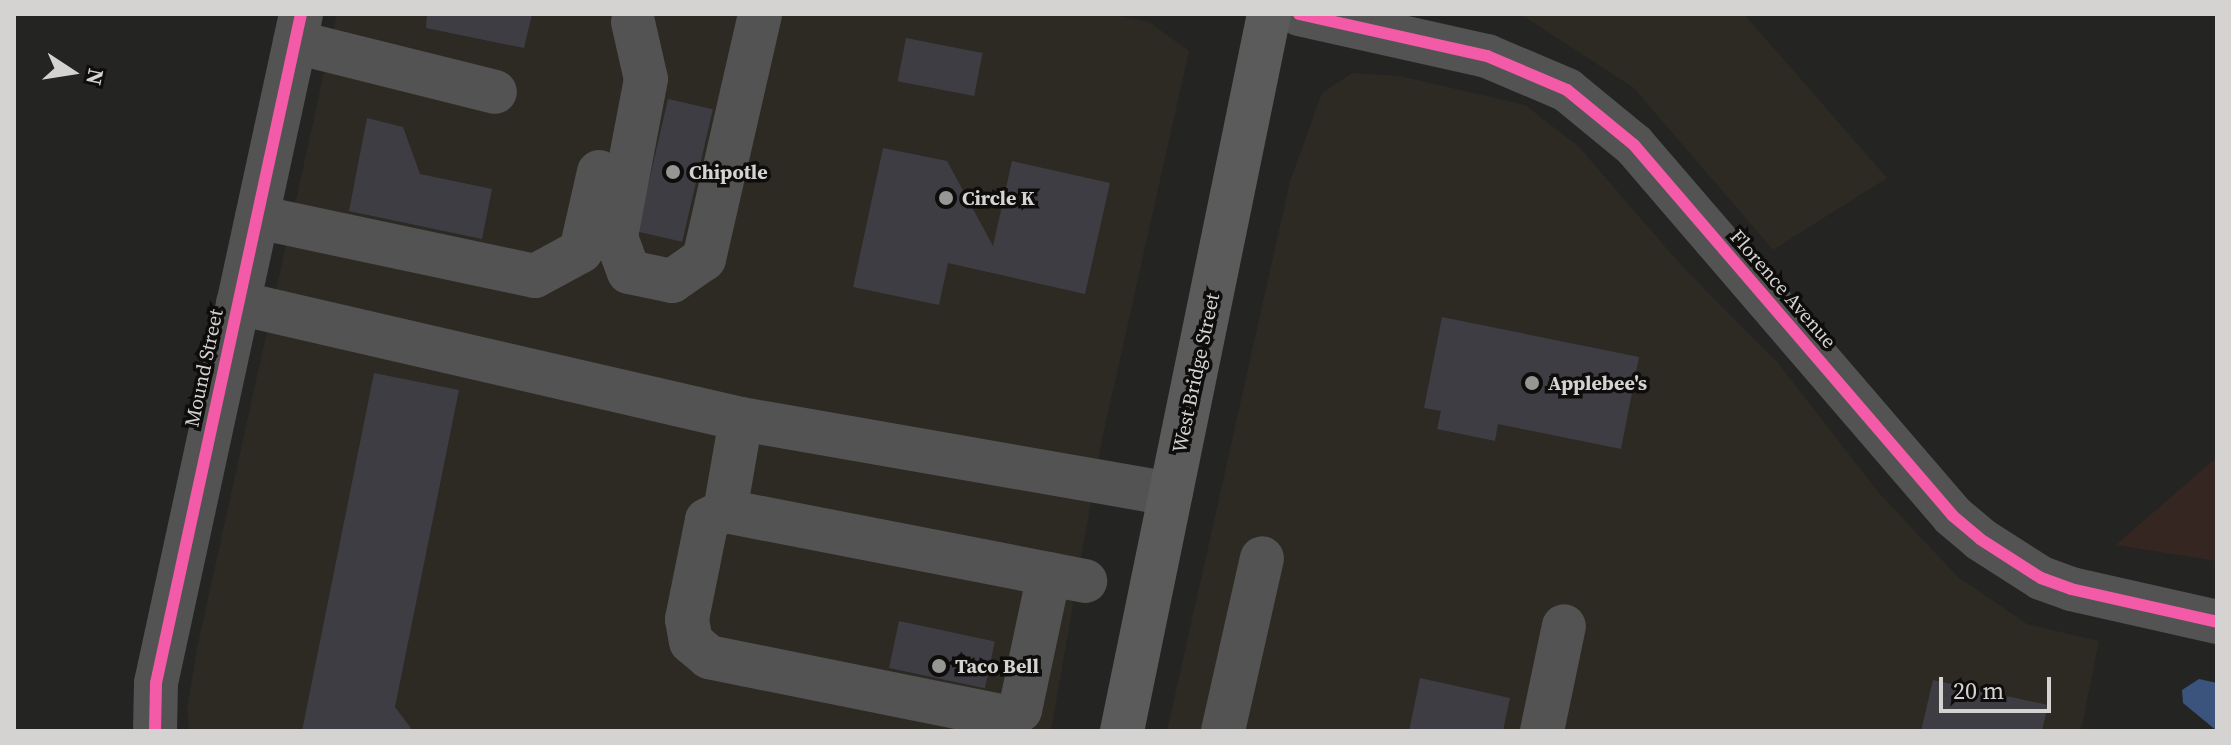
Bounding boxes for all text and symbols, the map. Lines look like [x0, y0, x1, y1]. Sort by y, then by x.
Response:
north arrow [32, 32, 112, 112]
text: N [79, 66, 112, 88]
place label: Chipotle [689, 160, 768, 184]
marker: Chipotle [664, 163, 682, 181]
place label: Circle K [962, 186, 1035, 210]
marker: Circle K [937, 189, 955, 207]
street label: Florence Avenue [1725, 225, 1841, 353]
street label: West Bridge Street [1167, 291, 1225, 455]
street label: Mound Street [180, 307, 228, 429]
place label: Applebee's [1548, 371, 1647, 395]
marker: Applebee's [1523, 374, 1541, 392]
place label: Taco Bell [955, 654, 1039, 678]
marker: Taco Bell [930, 657, 948, 675]
scale bar [1943, 661, 2055, 711]
text: 20 m [1953, 674, 2004, 707]

